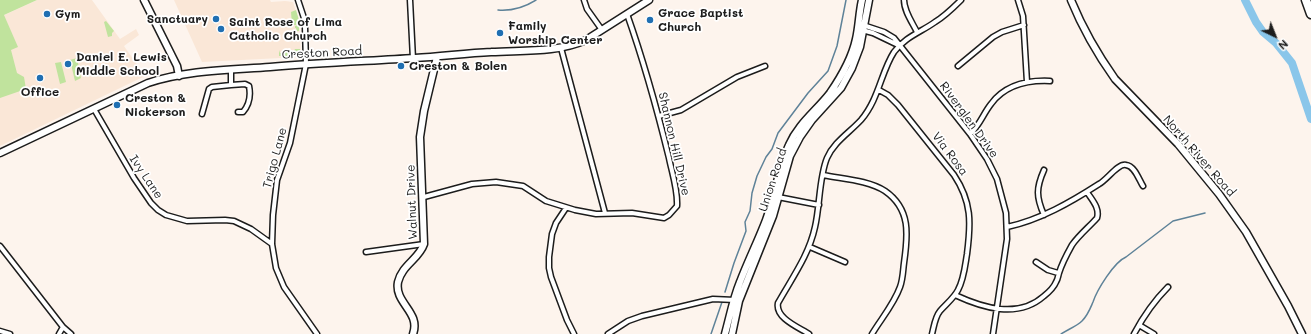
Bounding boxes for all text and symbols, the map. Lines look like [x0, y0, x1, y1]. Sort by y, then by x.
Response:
place label: Grace Baptist Church [658, 6, 743, 34]
place label: Gym [55, 7, 80, 21]
marker: Gym [42, 9, 52, 19]
place label: Sanctuary [147, 12, 208, 26]
marker: Sanctuary [211, 14, 221, 24]
place label: Saint Rose of Lima Catholic Church [229, 15, 342, 43]
marker: Grace Baptist Church [645, 15, 655, 25]
north arrow [1255, 16, 1295, 56]
place label: Family Worship Center [508, 19, 602, 47]
marker: Saint Rose of Lima Catholic Church [216, 24, 226, 34]
marker: Family Worship Center [495, 28, 505, 38]
text: N [1275, 37, 1292, 53]
street label: Creston Road [281, 44, 363, 62]
place label: Daniel E. Lewis Middle School [76, 50, 167, 78]
marker: Daniel E. Lewis Middle School [63, 59, 73, 69]
place label: Creston & Bolen [409, 59, 507, 73]
marker: Creston & Bolen [396, 61, 406, 71]
marker: Office [35, 73, 45, 83]
street label: Riverglen Drive [936, 79, 1002, 161]
place label: Office [21, 85, 59, 99]
place label: Creston & Nickerson [125, 91, 186, 119]
street label: Shannon Hill Drive [655, 91, 693, 197]
marker: Creston & Nickerson [112, 100, 122, 110]
street label: North River Road [1160, 112, 1238, 200]
street label: Trigo Lane [260, 126, 290, 190]
street label: Via Rosa [929, 129, 971, 179]
street label: Union Road [756, 146, 790, 214]
street label: Ivy Lane [126, 152, 166, 202]
street label: Walnut Drive [403, 164, 421, 240]

